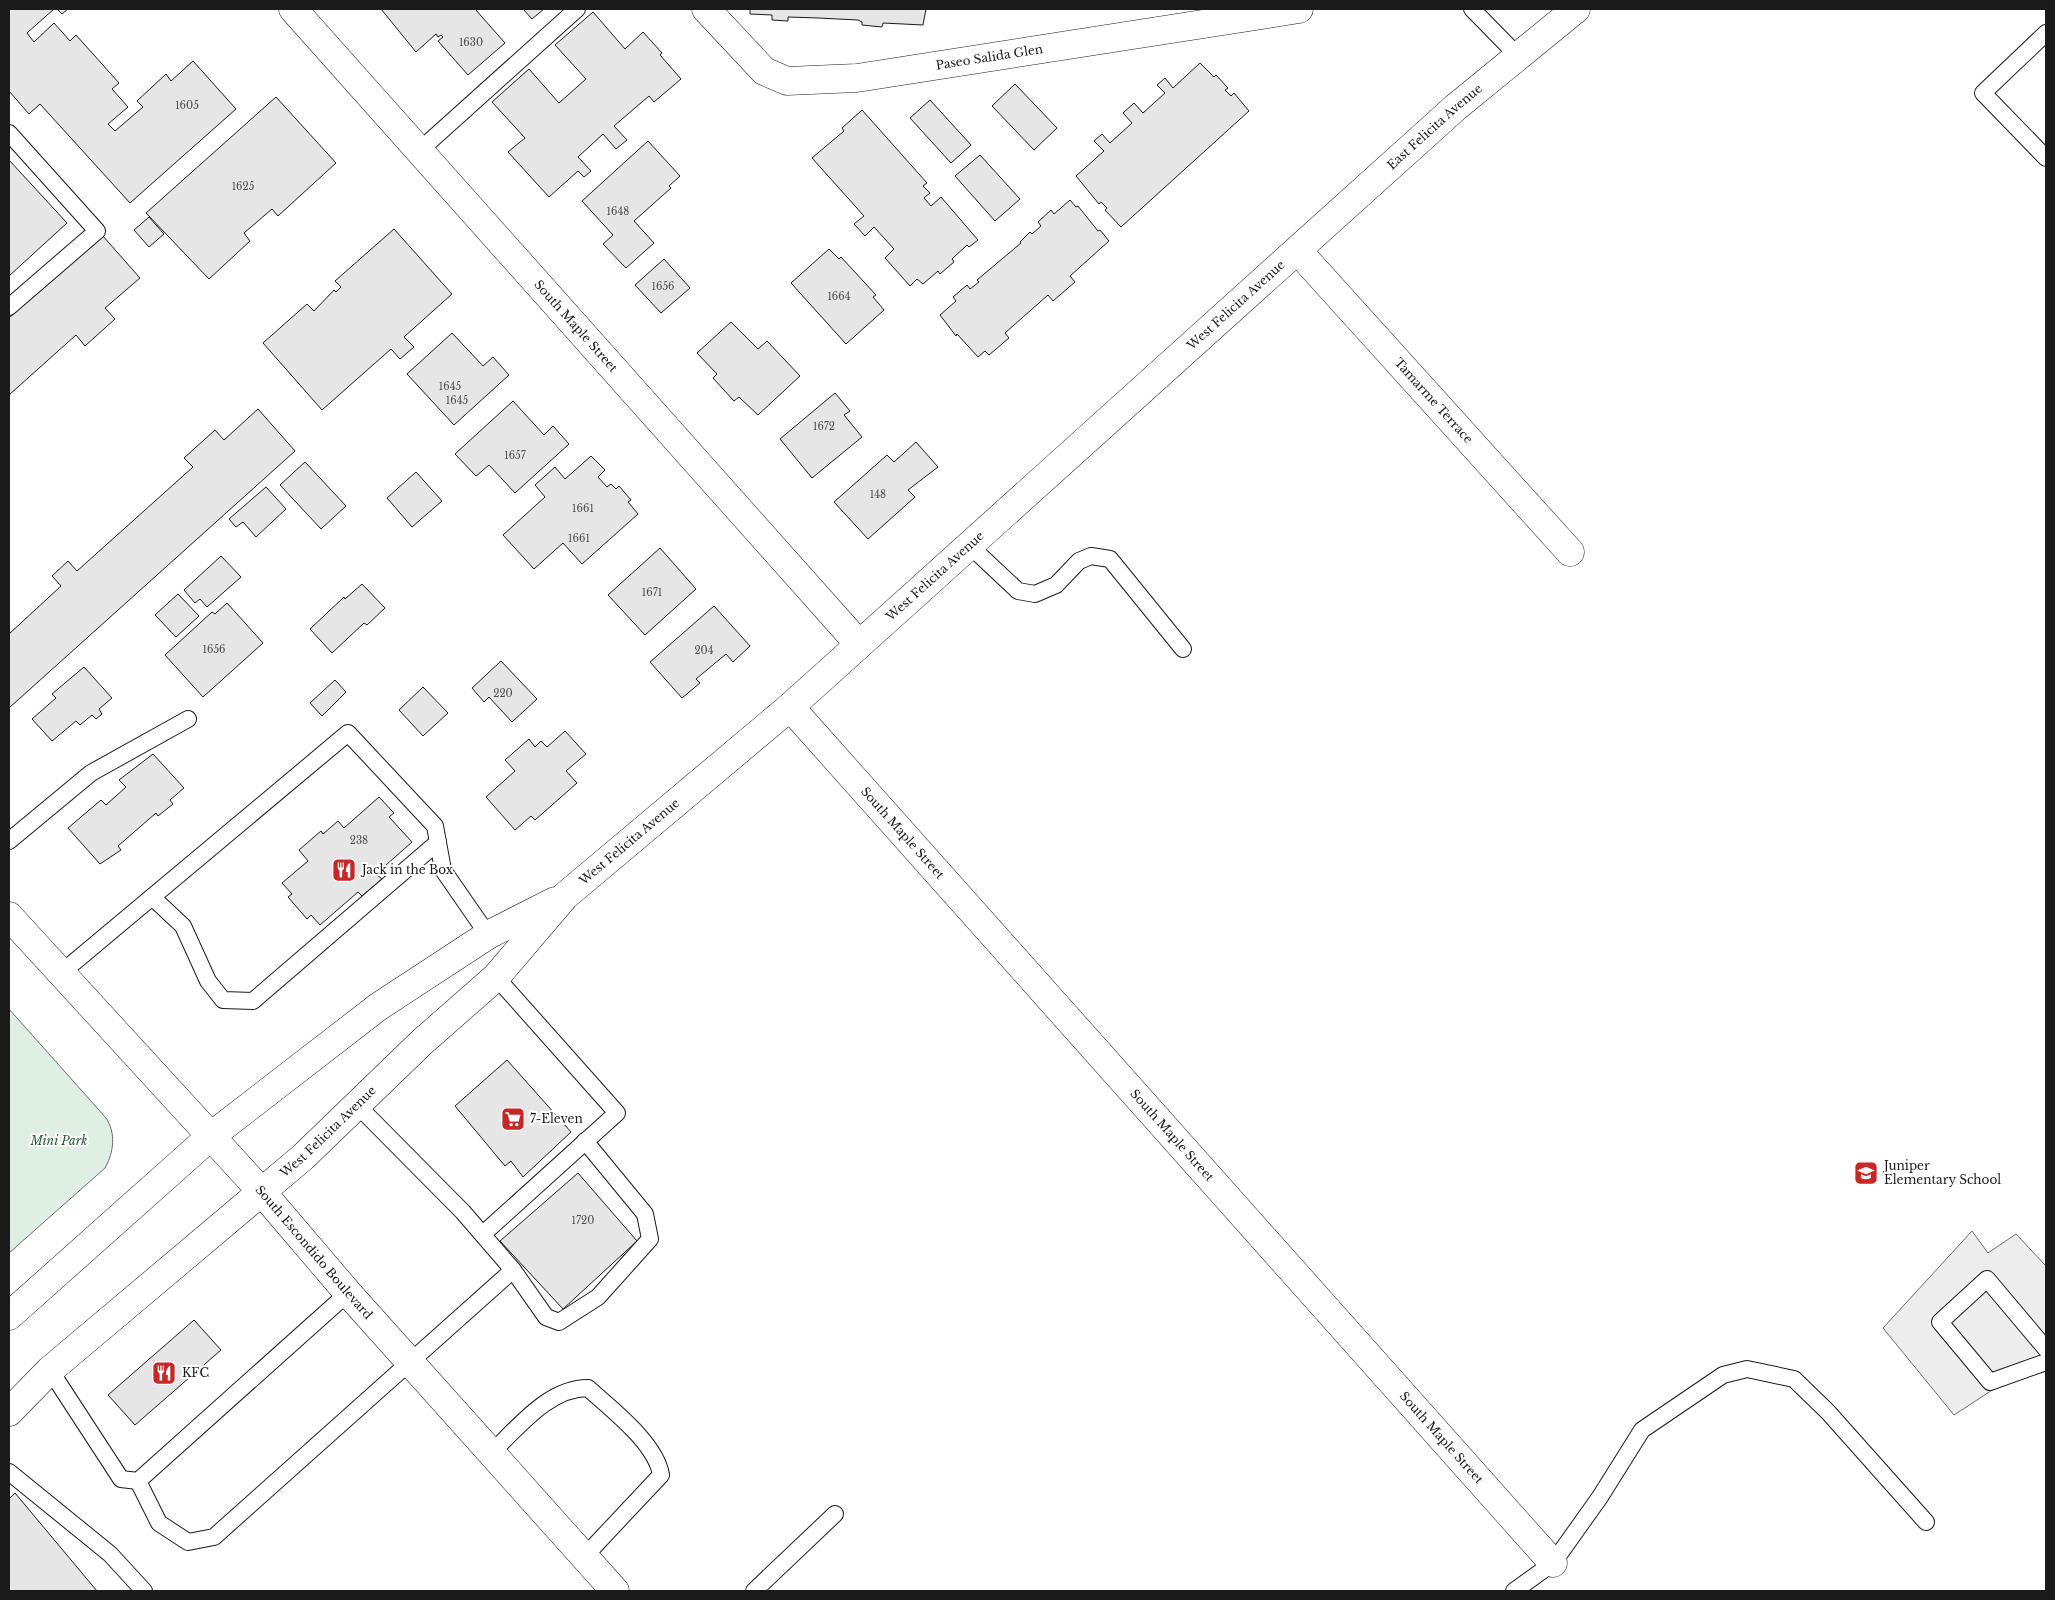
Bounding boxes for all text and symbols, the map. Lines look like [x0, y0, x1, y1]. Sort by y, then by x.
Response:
house number: 1630 [459, 36, 483, 49]
street label: Paseo Salida Glen [935, 41, 1044, 73]
street label: East Felicita Avenue [1384, 81, 1485, 172]
house number: 1605 [175, 99, 199, 112]
house number: 1625 [232, 180, 255, 193]
house number: 1648 [607, 205, 629, 218]
street label: West Felicita Avenue [1183, 257, 1288, 353]
street label: South Maple Street [531, 277, 621, 375]
house number: 1656 [652, 280, 675, 293]
house number: 1664 [827, 290, 851, 303]
street label: Tamarme Terrace [1391, 355, 1476, 446]
house number: 1645 [439, 380, 462, 393]
house number: 1645 [446, 394, 469, 407]
house number: 1672 [813, 420, 835, 433]
house number: 1657 [504, 449, 527, 462]
house number: 148 [870, 488, 886, 501]
house number: 1661 [572, 502, 594, 515]
street label: West Felicita Avenue [882, 528, 987, 624]
house number: 1661 [568, 532, 590, 545]
house number: 1671 [642, 586, 662, 599]
house number: 1656 [203, 643, 226, 656]
house number: 204 [694, 644, 714, 657]
house number: 220 [493, 687, 513, 700]
street label: South Maple Street [858, 784, 948, 882]
street label: West Felicita Avenue [575, 795, 682, 888]
house number: 238 [350, 834, 368, 847]
restaurant icon: Jack in the Box [331, 857, 357, 883]
place label: Jack in the Box [360, 862, 454, 877]
street label: West Felicita Avenue [276, 1083, 379, 1181]
street label: South Maple Street [1127, 1086, 1218, 1185]
supermarket icon: 7-Eleven [500, 1106, 526, 1132]
place label: 7-Eleven [530, 1111, 583, 1126]
park label: Mini Park [30, 1133, 87, 1148]
place label: Juniper Elementary School [1882, 1158, 2001, 1187]
school or university icon: Juniper Elementary School [1853, 1160, 1879, 1186]
street label: South Escondido Boulevard [253, 1182, 376, 1322]
house number: 1720 [572, 1214, 594, 1227]
restaurant icon: KFC [151, 1360, 177, 1386]
place label: KFC [182, 1365, 209, 1380]
street label: South Maple Street [1397, 1388, 1487, 1487]

